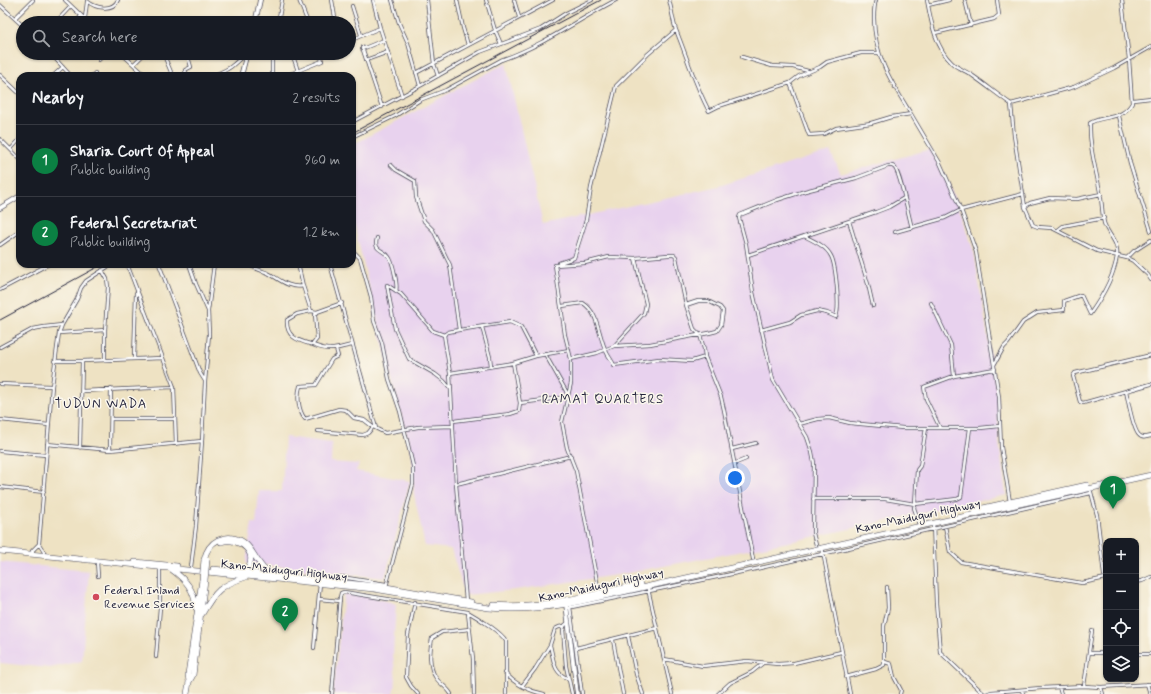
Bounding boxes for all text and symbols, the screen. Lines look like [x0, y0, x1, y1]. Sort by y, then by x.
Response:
search box [16, 16, 356, 60]
icon: search [30, 27, 52, 49]
text: Search here [62, 28, 138, 48]
text: Nearby [32, 87, 84, 109]
text: 2 results [293, 90, 340, 107]
text: Sharia Court Of Appeal [70, 142, 214, 162]
text: 1 [42, 152, 48, 169]
text: 960 m [305, 152, 340, 169]
text: Public building [70, 162, 150, 179]
text: Federal Secretariat [70, 214, 197, 234]
text: 2 [42, 224, 48, 241]
text: 1.2 km [303, 224, 340, 241]
text: Public building [70, 234, 150, 251]
district label: RAMAT QUARTERS [542, 391, 664, 408]
district label: TUDUN WADA [55, 396, 147, 413]
your location [725, 468, 745, 488]
pin: 1 [1100, 476, 1126, 509]
street label: Kano-Maiduguri Highway [854, 496, 982, 538]
map controls [1103, 538, 1139, 682]
button: + [1103, 538, 1139, 574]
street label: Kano-Maiduguri Highway [220, 556, 348, 586]
street label: Kano-Maiduguri Highway [537, 565, 665, 607]
button: − [1103, 574, 1139, 610]
place label: Federal Inland Revenue Services [104, 583, 194, 613]
marker: Federal Inland Revenue Services [91, 592, 101, 602]
pin: 2 [272, 598, 298, 631]
button: locate [1103, 610, 1139, 646]
button: layers [1103, 646, 1139, 682]

